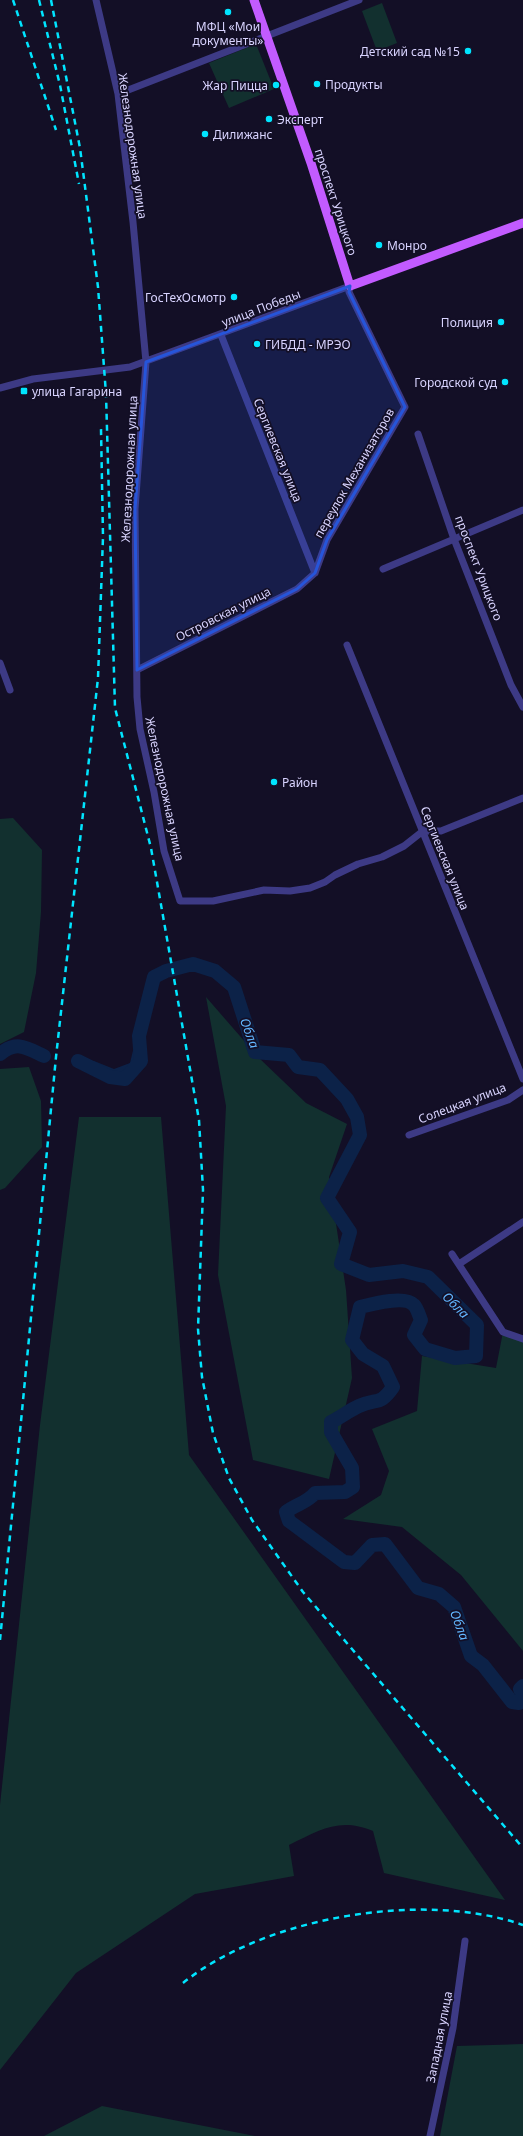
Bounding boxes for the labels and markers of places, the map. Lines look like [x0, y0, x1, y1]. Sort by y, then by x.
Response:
marker: МФЦ «Мои документы» [223, 7, 233, 17]
place label: МФЦ «Мои документы» [193, 18, 263, 49]
place label: Детский сад №15 [360, 43, 460, 60]
marker: Детский сад №15 [463, 46, 473, 56]
place label: Продукты [325, 76, 383, 93]
place label: Жар Пицца [203, 77, 268, 94]
marker: Продукты [312, 79, 322, 89]
marker: Жар Пицца [271, 80, 281, 90]
place label: Эксперт [277, 111, 324, 128]
marker: Эксперт [264, 114, 274, 124]
place label: Дилижанс [213, 126, 273, 143]
marker: Дилижанс [200, 129, 210, 139]
place label: Монро [387, 237, 427, 254]
marker: Монро [374, 240, 384, 250]
place label: ГосТехОсмотр [145, 289, 226, 306]
marker: ГосТехОсмотр [229, 292, 239, 302]
place label: Полиция [441, 314, 493, 331]
marker: Полиция [496, 317, 506, 327]
place label: ГИБДД - МРЭО [265, 336, 351, 353]
marker: ГИБДД - МРЭО [252, 339, 262, 349]
place label: Городской суд [414, 374, 498, 391]
marker: Городской суд [500, 377, 510, 387]
place label: улица Гагарина [32, 383, 122, 400]
marker: улица Гагарина [19, 386, 29, 396]
place label: Район [282, 774, 318, 791]
marker: Район [269, 777, 279, 787]

